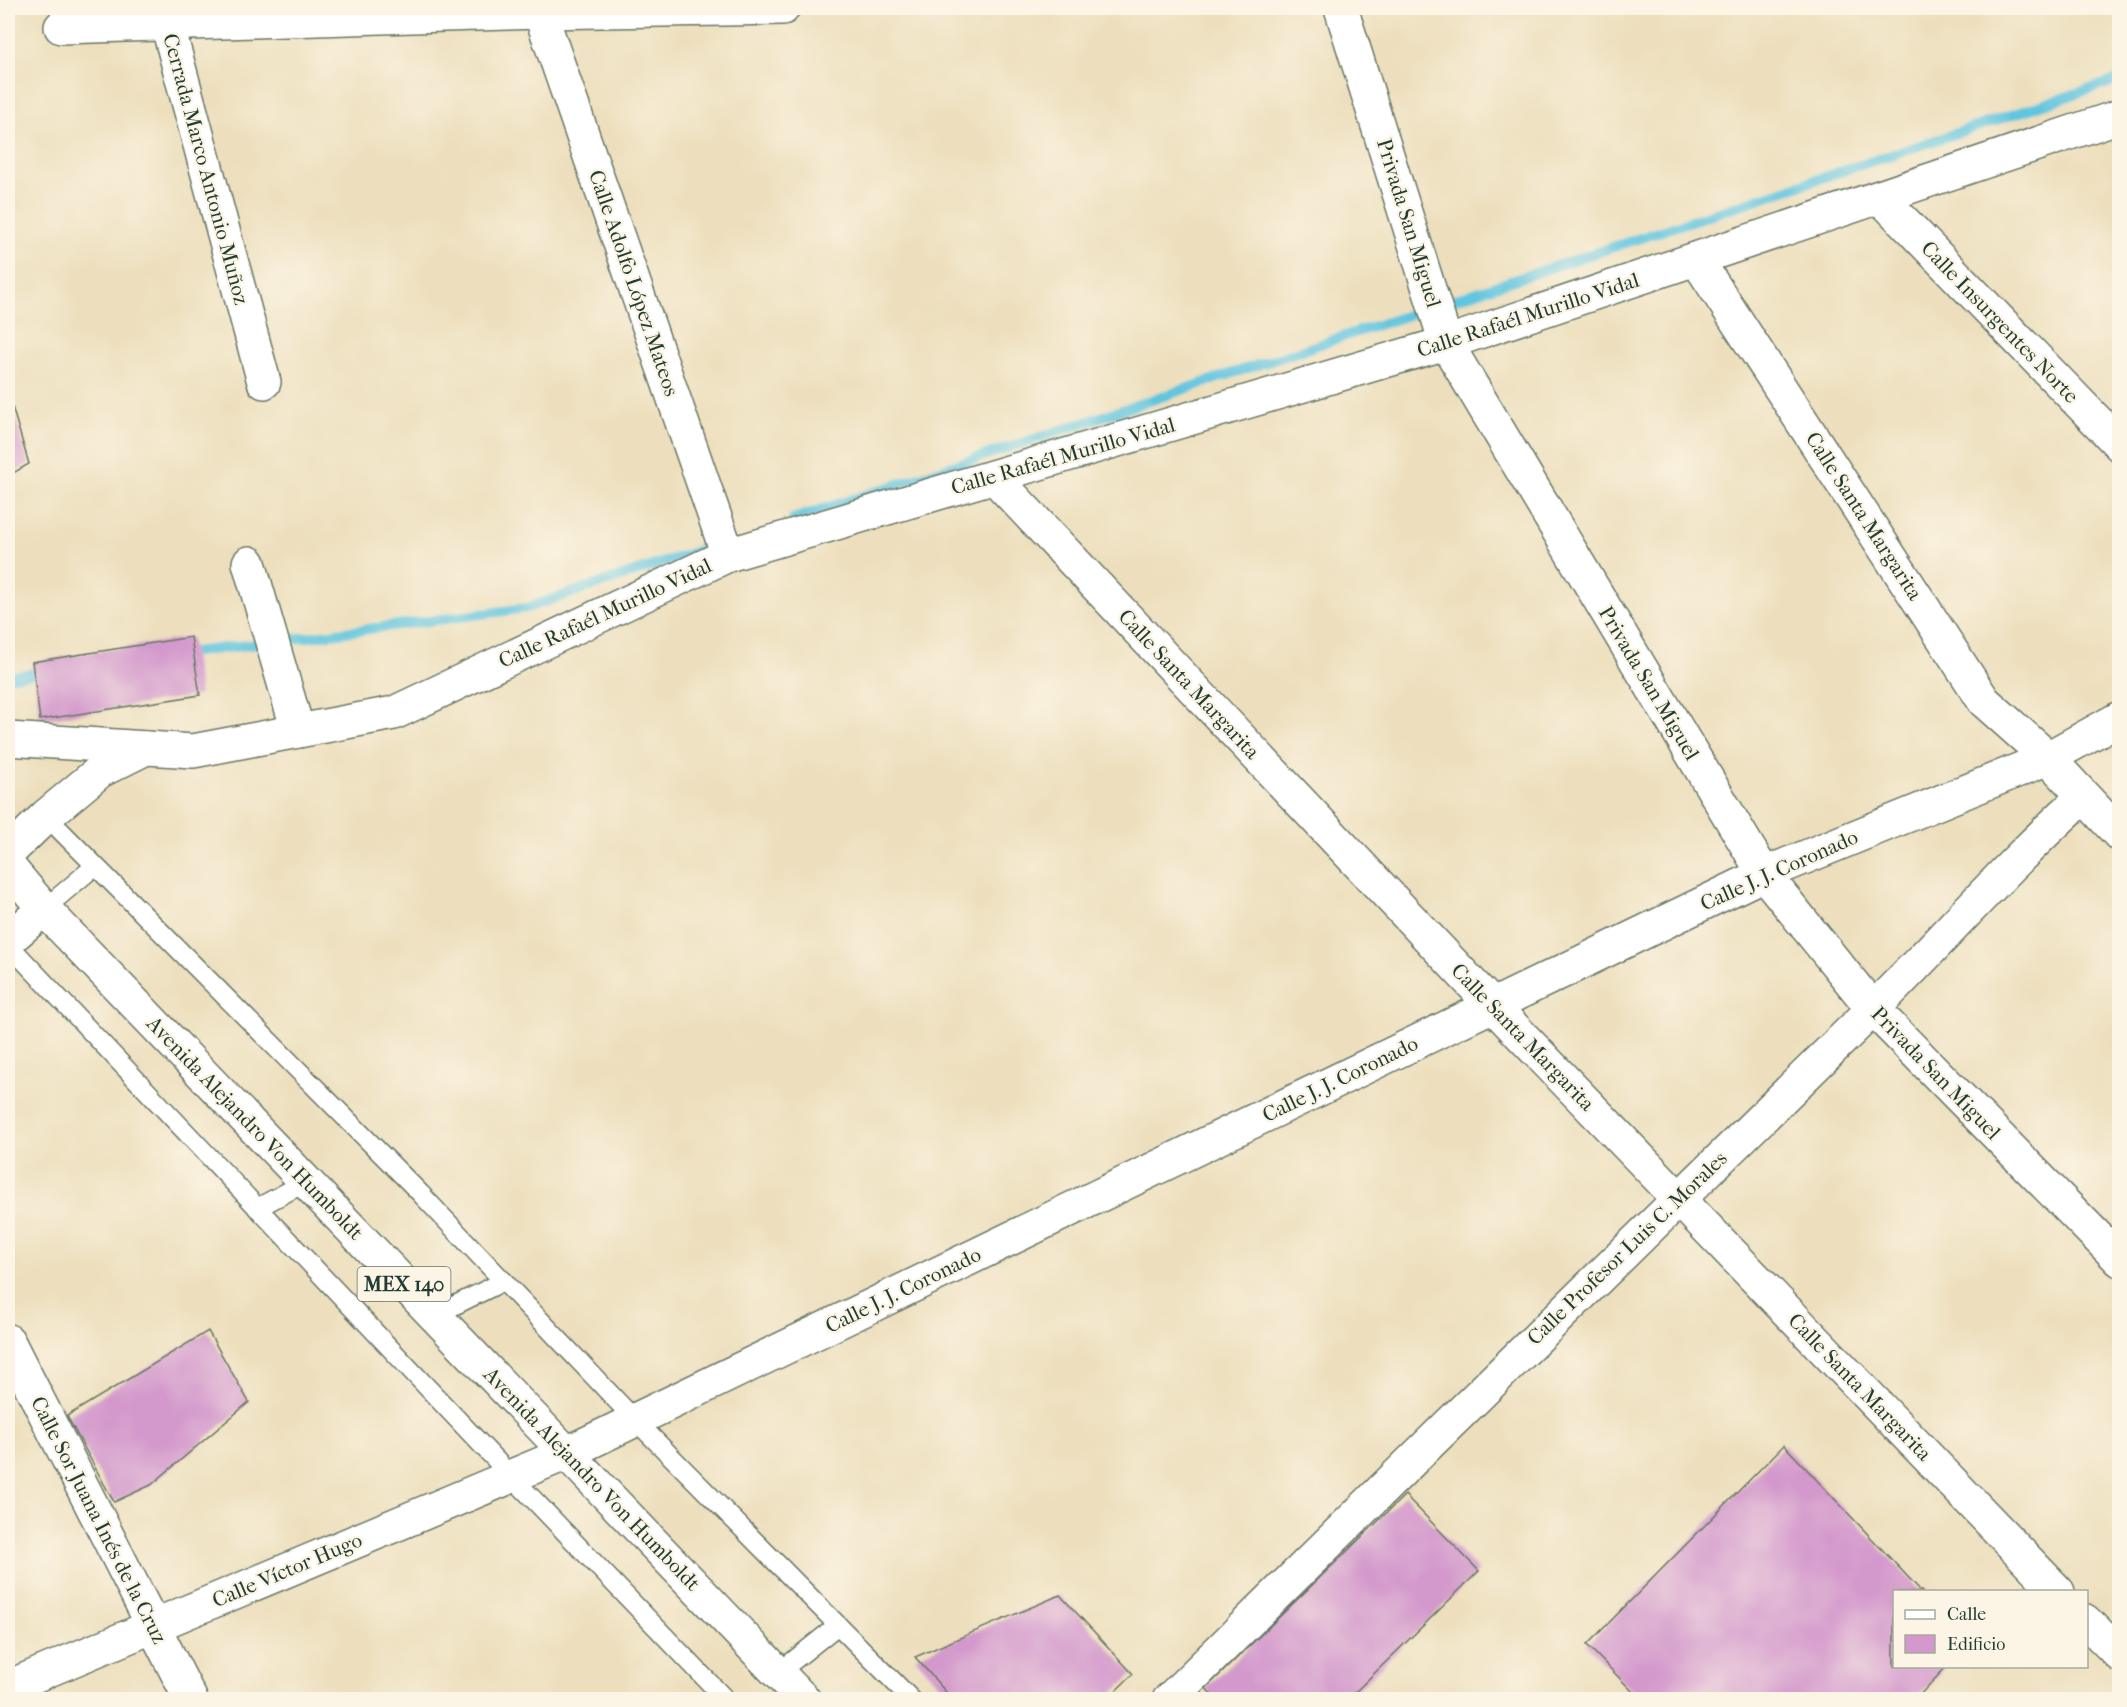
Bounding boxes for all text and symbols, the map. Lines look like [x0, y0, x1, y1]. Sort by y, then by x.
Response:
street label: Cerrada Marco Antonio Muñoz [158, 31, 254, 307]
street label: Privada San Miguel [1372, 136, 1446, 310]
street label: Calle Adolfo López Mateos [584, 167, 684, 399]
street label: Calle Insurgentes Norte [1916, 236, 2084, 408]
street label: Calle Rafaél Murillo Vidal [1414, 268, 1642, 362]
street label: Calle Rafaél Murillo Vidal [948, 412, 1178, 500]
street label: Calle Santa Margarita [1801, 428, 1927, 605]
street label: Calle Rafaél Murillo Vidal [495, 553, 715, 673]
street label: Privada San Miguel [1594, 602, 1704, 764]
street label: Calle Santa Margarita [1114, 604, 1265, 764]
street label: Calle J. J. Coronado [1696, 824, 1862, 916]
street label: Calle Santa Margarita [1446, 958, 1600, 1116]
street label: Privada San Miguel [1867, 1002, 2006, 1144]
street label: Avenida Alejandro Von Humboldt [141, 1011, 369, 1245]
street label: Calle J. J. Coronado [1258, 1031, 1422, 1127]
street label: Calle Profesor Luis C. Morales [1522, 1146, 1732, 1350]
street label: Calle J. J. Coronado [821, 1242, 985, 1338]
road number: MEX 140 [358, 1267, 450, 1301]
street label: Calle Santa Margarita [1783, 1308, 1937, 1466]
street label: Avenida Alejandro Von Humboldt [478, 1362, 706, 1596]
street label: Calle Sor Juana Inés de la Cruz [26, 1392, 172, 1648]
street label: Calle Víctor Hugo [209, 1528, 365, 1612]
legend [1893, 1590, 2088, 1668]
text: Calle [1947, 1604, 1986, 1625]
text: Edificio [1947, 1634, 2005, 1655]

